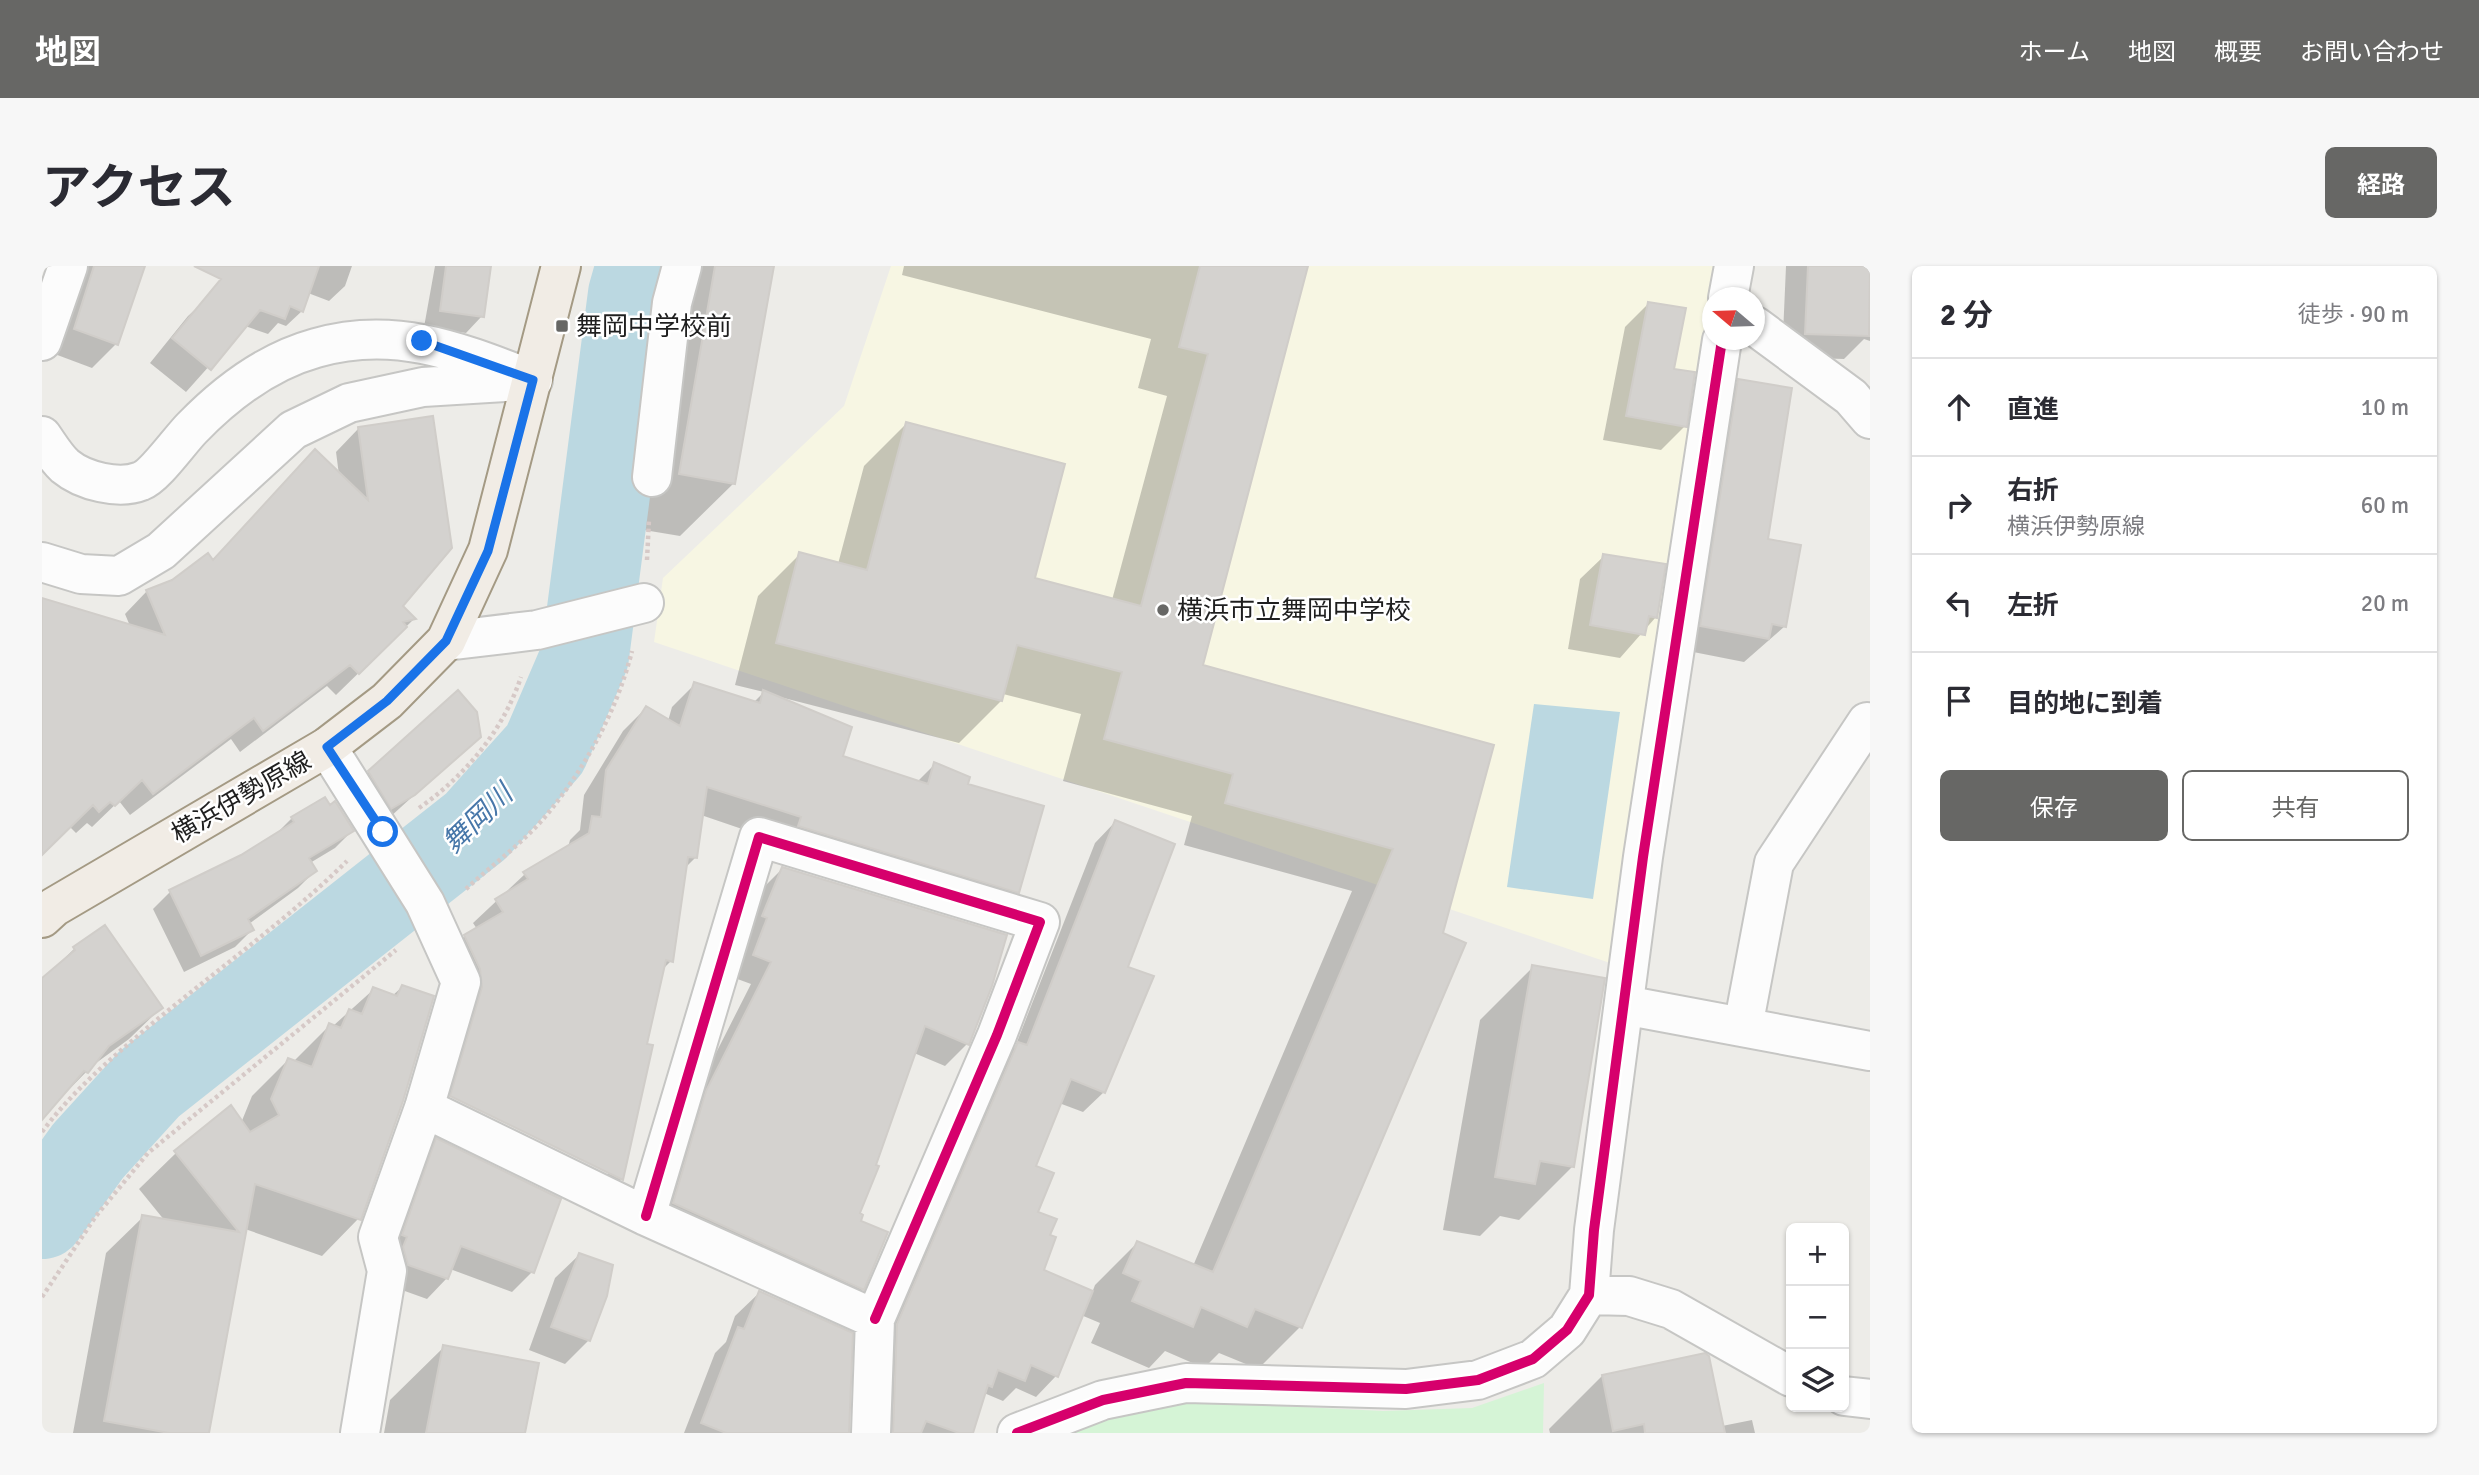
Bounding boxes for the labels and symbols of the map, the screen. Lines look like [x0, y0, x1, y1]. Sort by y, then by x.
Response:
north arrow [1702, 287, 1765, 350]
place label: 舞岡中学校前 [576, 311, 732, 343]
marker: 舞岡中学校前 [554, 318, 570, 334]
route end [406, 325, 437, 356]
place label: 横浜市立舞岡中学校 [1177, 595, 1411, 627]
marker: 横浜市立舞岡中学校 [1155, 602, 1171, 618]
street label: 横浜伊勢原線 [166, 745, 317, 851]
water label: 舞岡川 [436, 775, 522, 860]
route start [367, 816, 398, 847]

